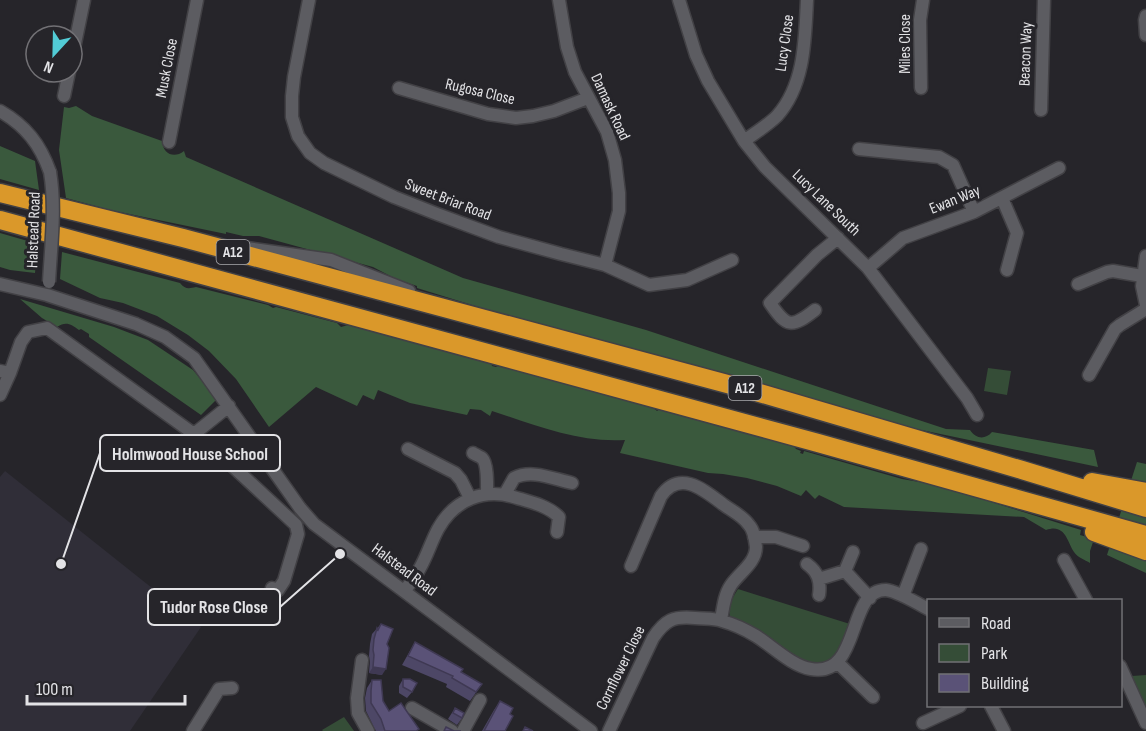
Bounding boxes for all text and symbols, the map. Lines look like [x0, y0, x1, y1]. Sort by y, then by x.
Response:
street label: Lucy Close [772, 13, 798, 73]
street label: Miles Close [896, 14, 915, 74]
street label: Beacon Way [1015, 22, 1037, 86]
north arrow [24, 24, 84, 84]
street label: Musk Close [152, 37, 182, 99]
text: N [41, 56, 56, 77]
street label: Damask Road [586, 71, 634, 143]
street label: Rugosa Close [443, 75, 517, 109]
street label: Lucy Lane South [788, 166, 864, 240]
street label: Sweet Briar Road [402, 175, 494, 225]
street label: Ewan Way [927, 181, 983, 219]
street label: Halstead Road [23, 192, 45, 268]
road number: A12 [216, 240, 250, 264]
road number: A12 [728, 376, 762, 400]
callout: Holmwood House School [100, 435, 280, 471]
text: Holmwood House School [112, 444, 268, 465]
street label: Halstead Road [368, 539, 440, 601]
callout: Tudor Rose Close [148, 589, 280, 625]
text: Tudor Rose Close [160, 597, 268, 618]
legend [927, 599, 1122, 707]
text: Road [981, 613, 1011, 634]
street label: Cornflower Close [592, 623, 650, 713]
text: Park [981, 643, 1007, 664]
scale bar [27, 668, 184, 706]
text: Building [981, 673, 1029, 694]
text: 100 m [36, 679, 73, 700]

